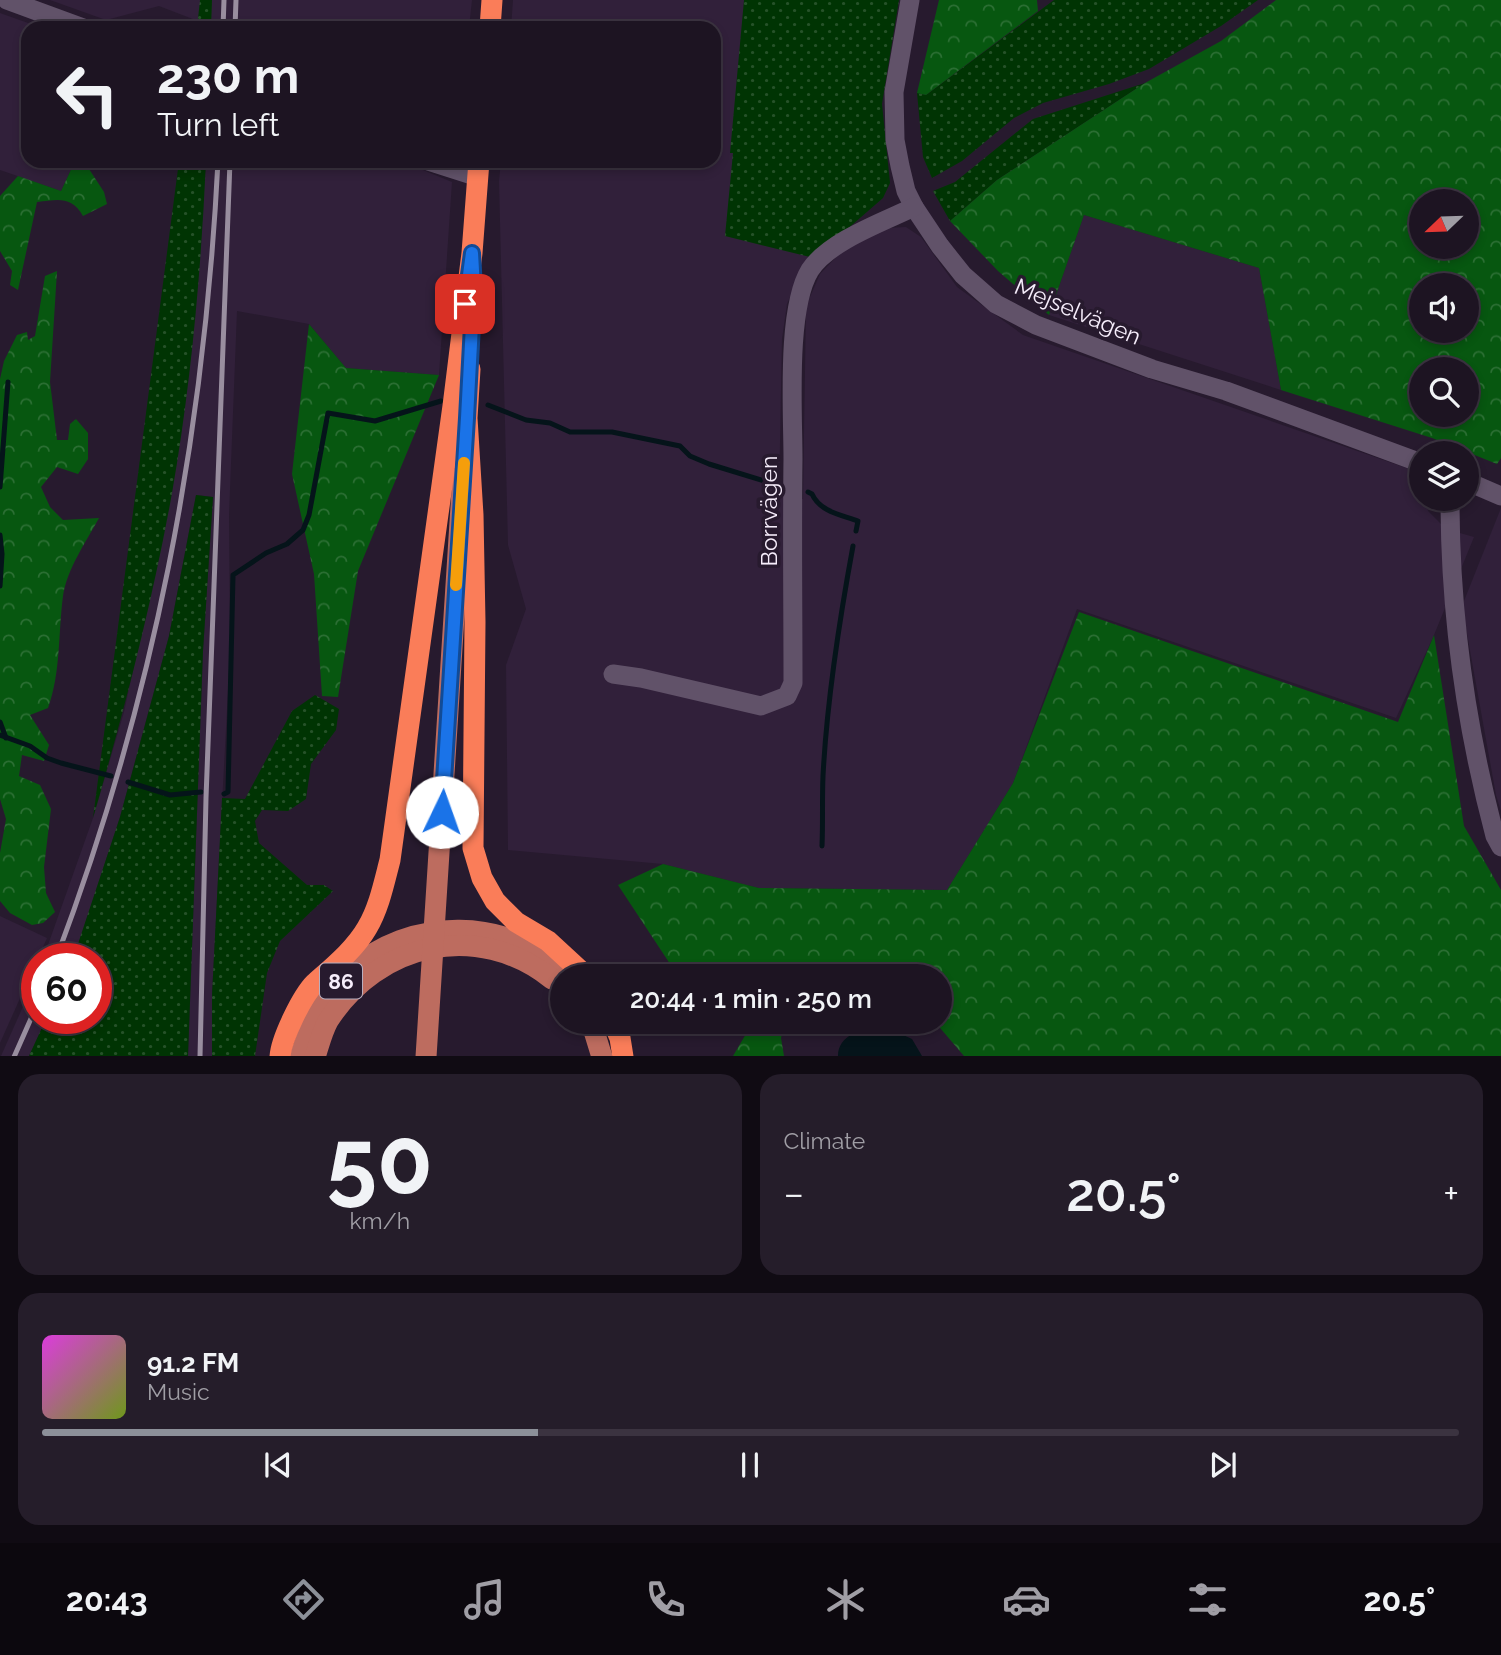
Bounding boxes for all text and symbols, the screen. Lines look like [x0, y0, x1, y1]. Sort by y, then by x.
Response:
text: 230 m [157, 47, 299, 104]
icon: left [42, 49, 133, 140]
text: Turn left [157, 106, 279, 143]
north arrow [1409, 189, 1479, 259]
map controls [1409, 189, 1479, 511]
street label: Mejselvägen [1011, 272, 1145, 350]
button: sound [1409, 273, 1479, 343]
pin [435, 274, 495, 334]
icon: arrive [446, 285, 484, 323]
button: search [1409, 357, 1479, 427]
button: layers [1409, 441, 1479, 511]
street label: Borrvägen [755, 456, 782, 566]
position arrow [405, 775, 479, 849]
speed limit sign: 60 [21, 943, 112, 1034]
road number: 86 [320, 964, 362, 998]
text: 20:44 · 1 min · 250 m [630, 984, 872, 1014]
text: 50 [327, 1108, 433, 1215]
text: Climate [784, 1127, 865, 1154]
text: 20.5° [1066, 1162, 1181, 1223]
text: − [784, 1171, 804, 1216]
text: + [1443, 1171, 1459, 1216]
text: km/h [349, 1207, 410, 1234]
text: 91.2 FM [147, 1348, 239, 1378]
text: Music [147, 1378, 210, 1405]
icon: previous [259, 1446, 297, 1484]
icon: pause [731, 1446, 769, 1484]
icon: next [1204, 1446, 1242, 1484]
icon: directions [279, 1575, 328, 1624]
icon: music [460, 1575, 509, 1624]
icon: phone [641, 1575, 690, 1624]
icon: climate [821, 1575, 870, 1624]
icon: car [1002, 1575, 1051, 1624]
icon: filters [1183, 1575, 1232, 1624]
text: 20:43 [66, 1581, 148, 1618]
text: 20.5° [1363, 1581, 1435, 1618]

